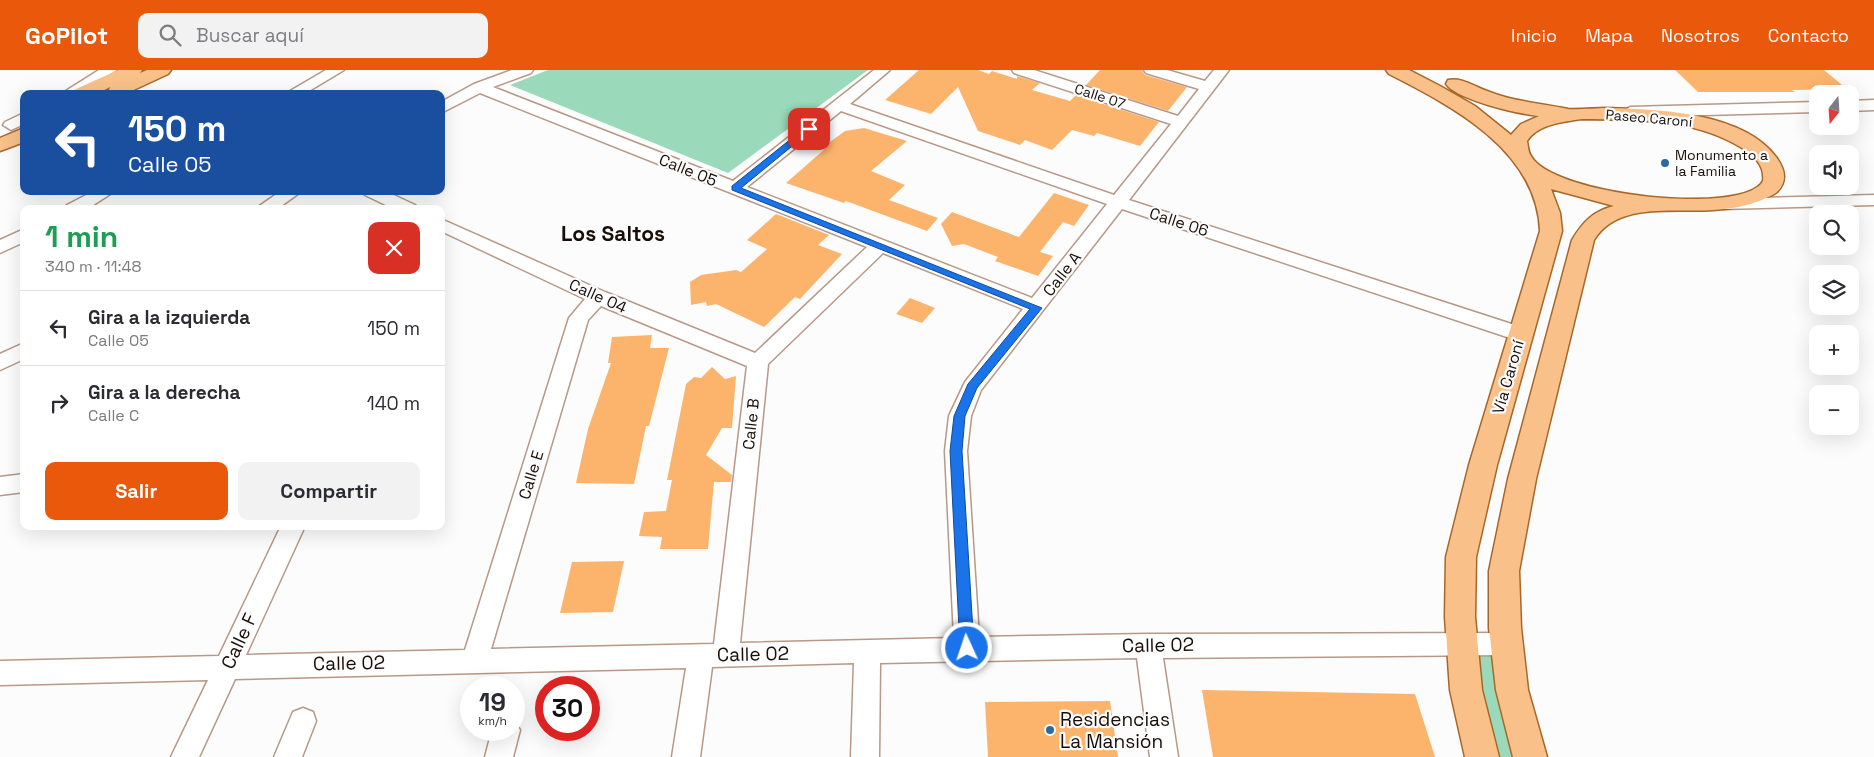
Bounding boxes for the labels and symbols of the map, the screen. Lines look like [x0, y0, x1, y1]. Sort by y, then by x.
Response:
street label: Calle 07 [1072, 79, 1128, 113]
north arrow [1809, 85, 1859, 135]
street label: Paseo Caroní [1605, 105, 1694, 131]
pin [788, 108, 830, 150]
place label: Monumento a la Familia [1675, 146, 1768, 180]
street label: Calle 05 [656, 149, 720, 191]
marker: Monumento a la Familia [1659, 157, 1671, 169]
street label: Calle 06 [1147, 203, 1211, 241]
district label: Los Saltos [561, 220, 665, 247]
street label: Calle A [1038, 248, 1086, 300]
street label: Calle 04 [566, 274, 630, 318]
street label: Vía Caroní [1487, 338, 1529, 416]
street label: Calle B [738, 397, 764, 451]
street label: Calle E [514, 448, 548, 502]
street label: Calle F [215, 609, 263, 673]
position arrow [940, 621, 992, 673]
street label: Calle 02 [1122, 632, 1194, 658]
street label: Calle 02 [717, 641, 789, 667]
street label: Calle 02 [313, 650, 385, 676]
speed limit sign: 30 [535, 676, 600, 741]
place label: Residencias La Mansión [1060, 707, 1170, 754]
marker: Residencias La Mansión [1044, 724, 1056, 736]

